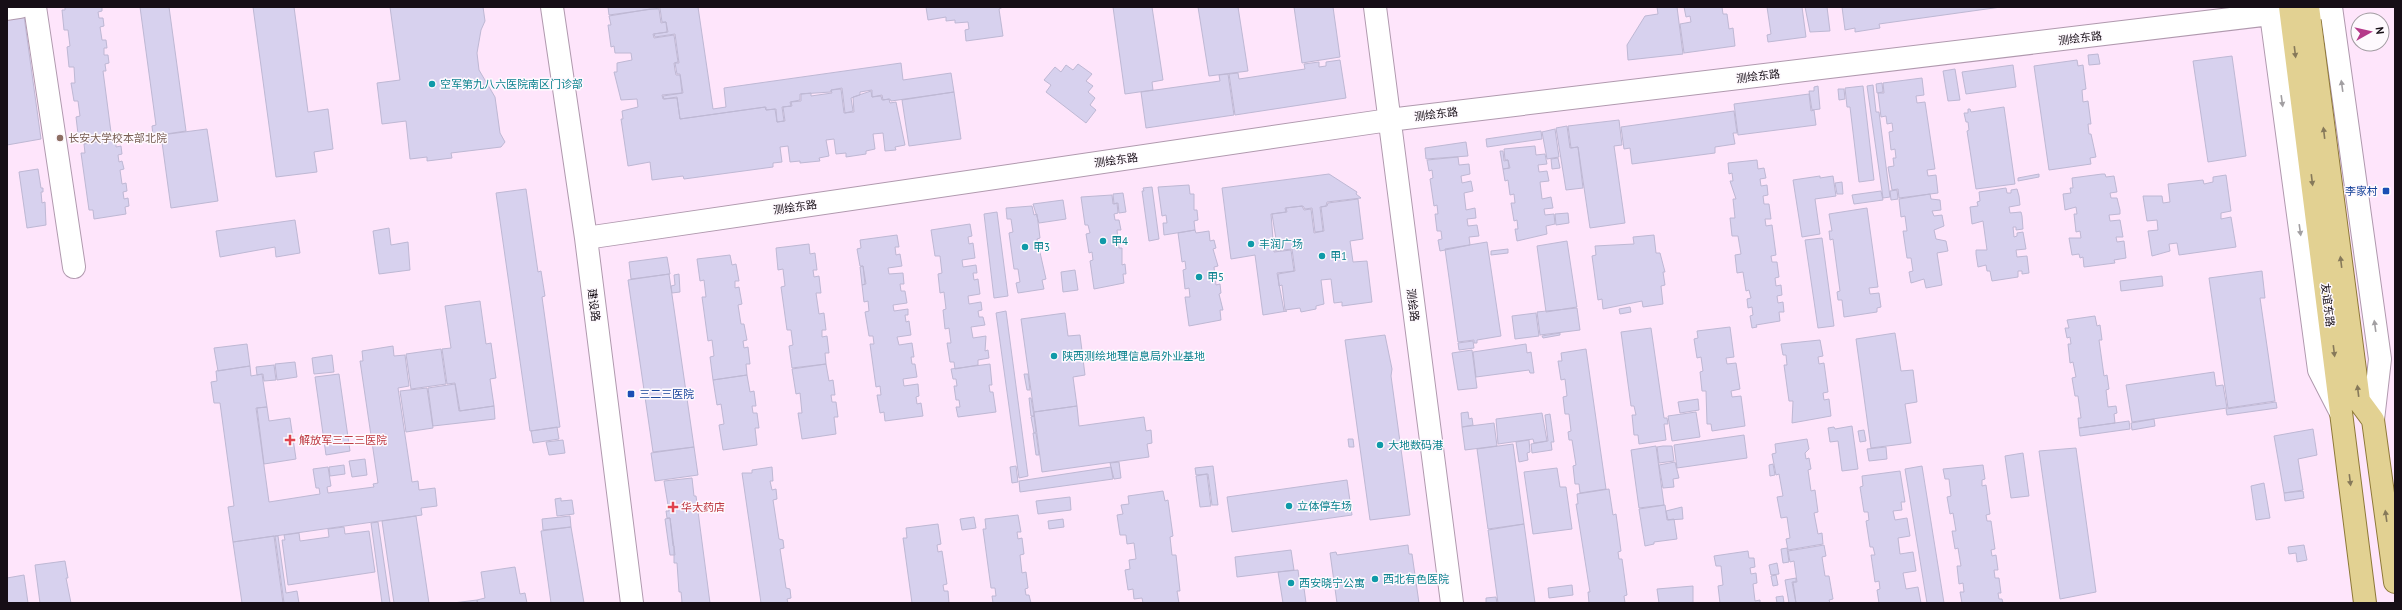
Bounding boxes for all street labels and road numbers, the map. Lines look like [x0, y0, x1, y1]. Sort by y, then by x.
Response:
street label: 测绘东路 [2057, 28, 2103, 48]
street label: 测绘东路 [1735, 66, 1781, 86]
street label: 测绘东路 [1413, 104, 1459, 124]
street label: 测绘东路 [1093, 150, 1139, 170]
street label: 测绘东路 [772, 197, 818, 217]
street label: 友谊东路 [2318, 282, 2338, 328]
street label: 建设路 [585, 288, 603, 322]
street label: 测绘路 [1404, 288, 1422, 322]

